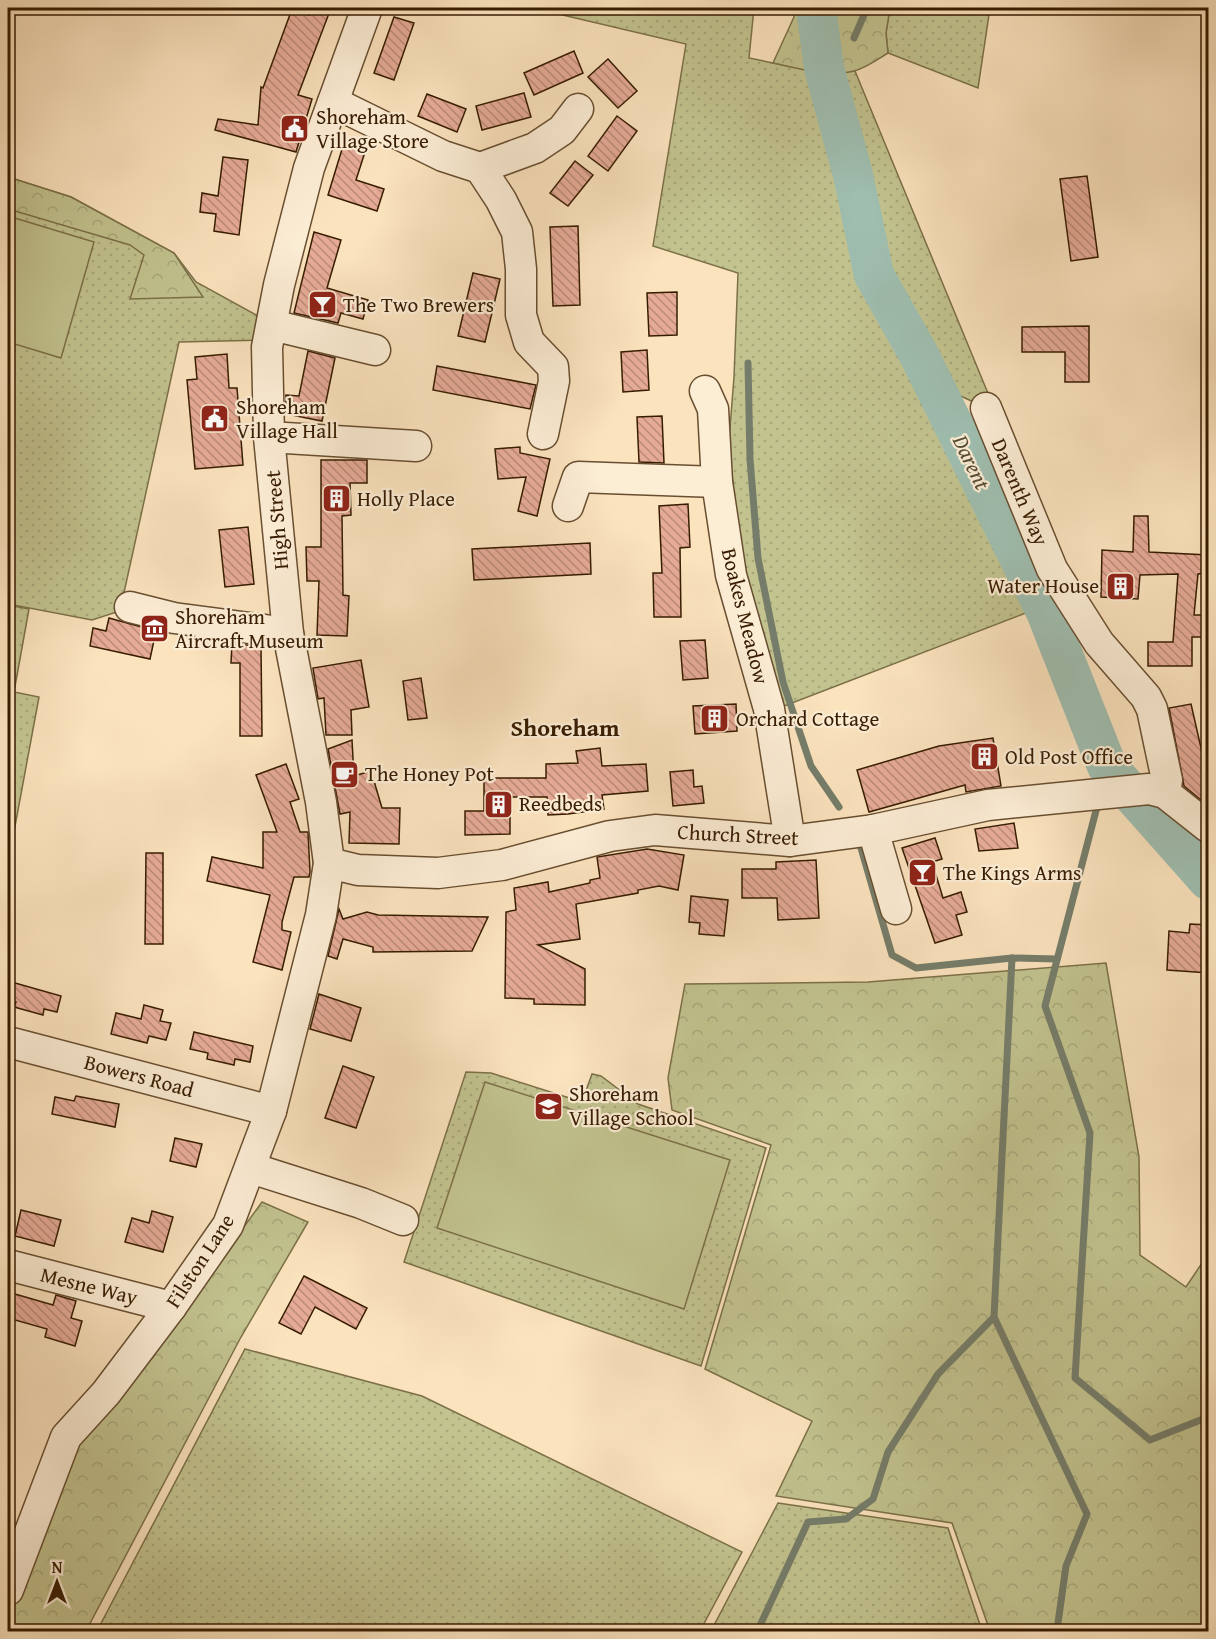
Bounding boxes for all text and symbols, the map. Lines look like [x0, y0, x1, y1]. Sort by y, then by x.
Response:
place label: Shoreham Village Store [316, 101, 429, 156]
public building icon: Shoreham Village Store [279, 113, 311, 145]
bar icon: The Two Brewers [306, 289, 338, 321]
place label: The Two Brewers [343, 289, 494, 320]
place label: Shoreham Village Hall [236, 391, 338, 446]
public building icon: Shoreham Village Hall [199, 403, 231, 435]
water label: Darent [945, 428, 999, 496]
street label: Darenth Way [984, 433, 1057, 551]
street label: High Street [257, 468, 296, 571]
building icon: Holly Place [320, 483, 352, 515]
place label: Holly Place [357, 483, 455, 514]
street label: Boakes Meadow [714, 545, 777, 687]
place label: Water House [987, 570, 1099, 601]
building icon: Water House [1104, 570, 1136, 602]
place label: Shoreham Aircraft Museum [175, 601, 324, 656]
museum icon: Shoreham Aircraft Museum [138, 613, 170, 645]
building icon: Orchard Cottage [699, 703, 731, 735]
place label: Orchard Cottage [736, 703, 879, 734]
district label: Shoreham [510, 710, 620, 745]
building icon: Old Post Office [968, 741, 1000, 773]
place label: Old Post Office [1005, 741, 1133, 772]
cafe icon: The Honey Pot [328, 758, 360, 790]
place label: The Honey Pot [365, 758, 494, 789]
building icon: Reedbeds [482, 788, 514, 820]
place label: Reedbeds [519, 788, 602, 819]
street label: Church Street [677, 816, 800, 853]
bar icon: The Kings Arms [906, 857, 938, 889]
place label: The Kings Arms [943, 857, 1081, 888]
street label: Bowers Road [81, 1046, 198, 1105]
place label: Shoreham Village School [569, 1078, 694, 1133]
school or university icon: Shoreham Village School [532, 1090, 564, 1122]
street label: Filston Lane [158, 1207, 242, 1314]
street label: Mesne Way [37, 1258, 141, 1313]
north arrow [27, 1552, 87, 1612]
text: N [52, 1555, 63, 1579]

